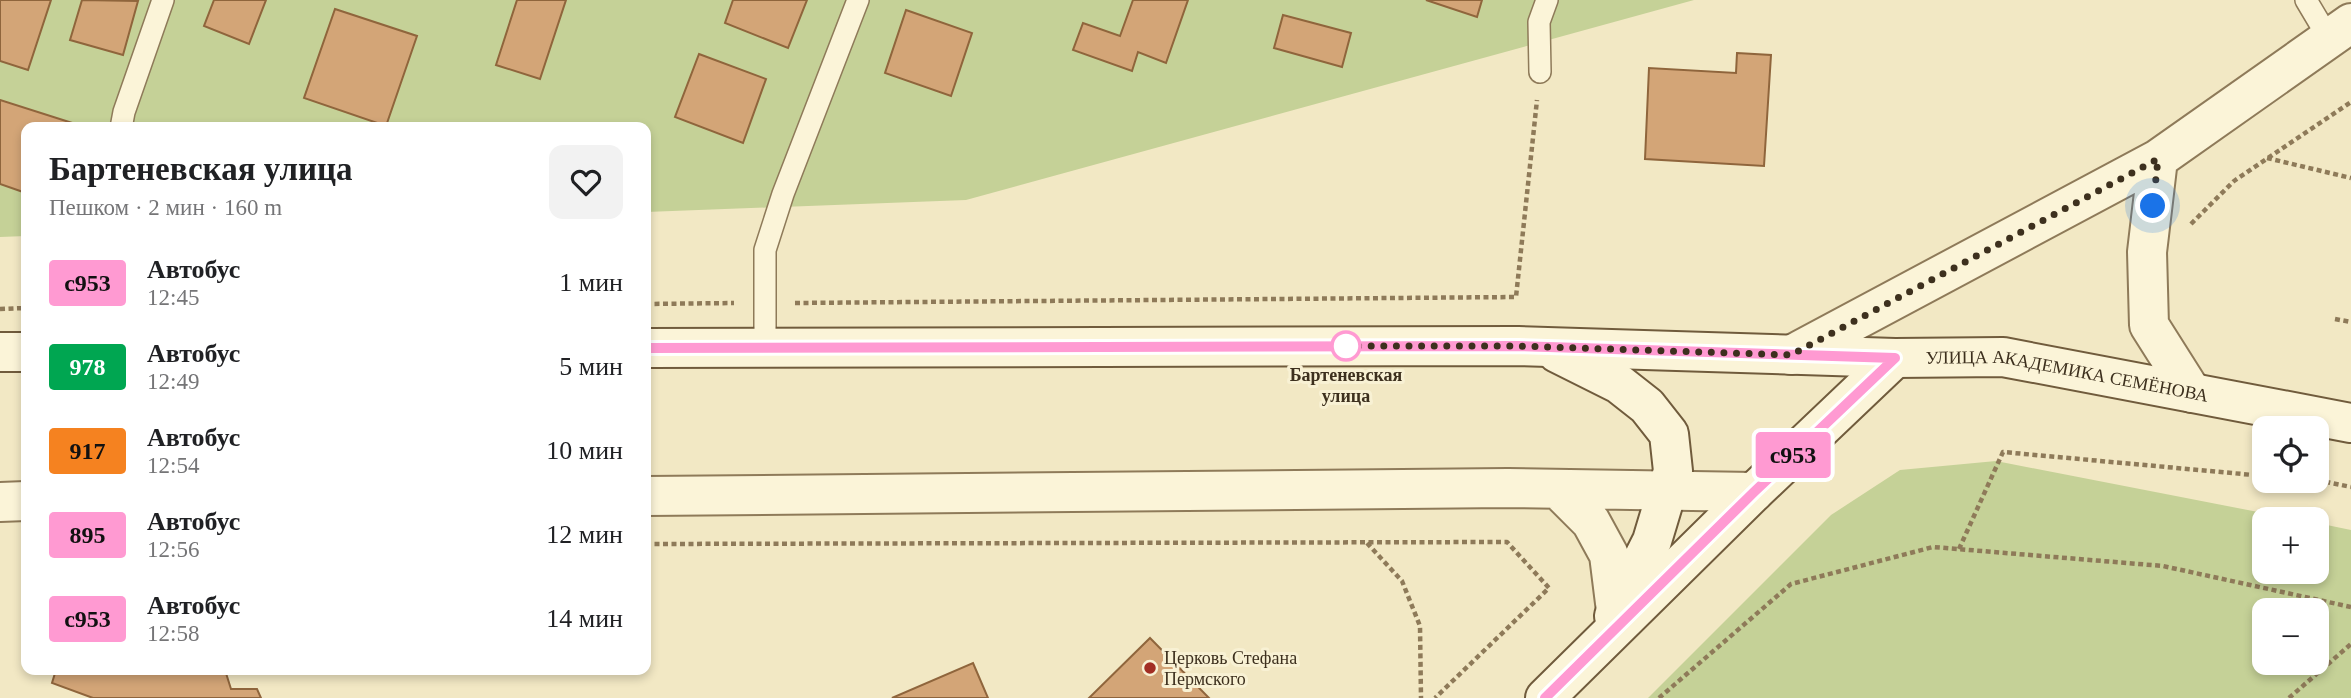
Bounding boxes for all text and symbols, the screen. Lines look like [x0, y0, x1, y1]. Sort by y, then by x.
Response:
button: heart [549, 145, 623, 219]
text: Бартеневская улица [49, 151, 352, 187]
your location [2135, 188, 2170, 223]
text: Пешком · 2 мин · 160 m [49, 195, 282, 220]
text: Автобус [147, 255, 240, 284]
text: 1 мин [559, 268, 623, 297]
text: с953 [64, 270, 111, 296]
text: 12:45 [147, 285, 199, 310]
marker: Бартеневская улица [1331, 331, 1361, 361]
text: Автобус [147, 339, 240, 368]
street label: УЛИЦА АКАДЕМИКА СЕМЁНОВА [1926, 347, 2210, 406]
text: 5 мин [559, 352, 623, 381]
text: 978 [70, 354, 106, 380]
place label: Бартеневская улица [1290, 365, 1403, 406]
text: 12:49 [147, 369, 199, 394]
map controls [2252, 416, 2329, 675]
button: locate [2252, 416, 2329, 493]
text: Автобус [147, 423, 240, 452]
line badge: с953 [1744, 432, 1842, 478]
text: 10 мин [546, 436, 623, 465]
text: 917 [70, 438, 106, 464]
text: с953 [1770, 442, 1816, 468]
text: 12:54 [147, 453, 199, 478]
text: Автобус [147, 507, 240, 536]
button: + [2252, 507, 2329, 584]
text: 12 мин [546, 520, 623, 549]
text: 895 [70, 522, 106, 548]
text: 12:56 [147, 537, 199, 562]
text: Автобус [147, 591, 240, 620]
button: − [2252, 598, 2329, 675]
text: 14 мин [546, 604, 623, 633]
text: с953 [64, 606, 111, 632]
text: 12:58 [147, 621, 199, 646]
place label: Церковь Стефана Пермского [1164, 648, 1297, 689]
marker: Церковь Стефана Пермского [1142, 660, 1158, 676]

